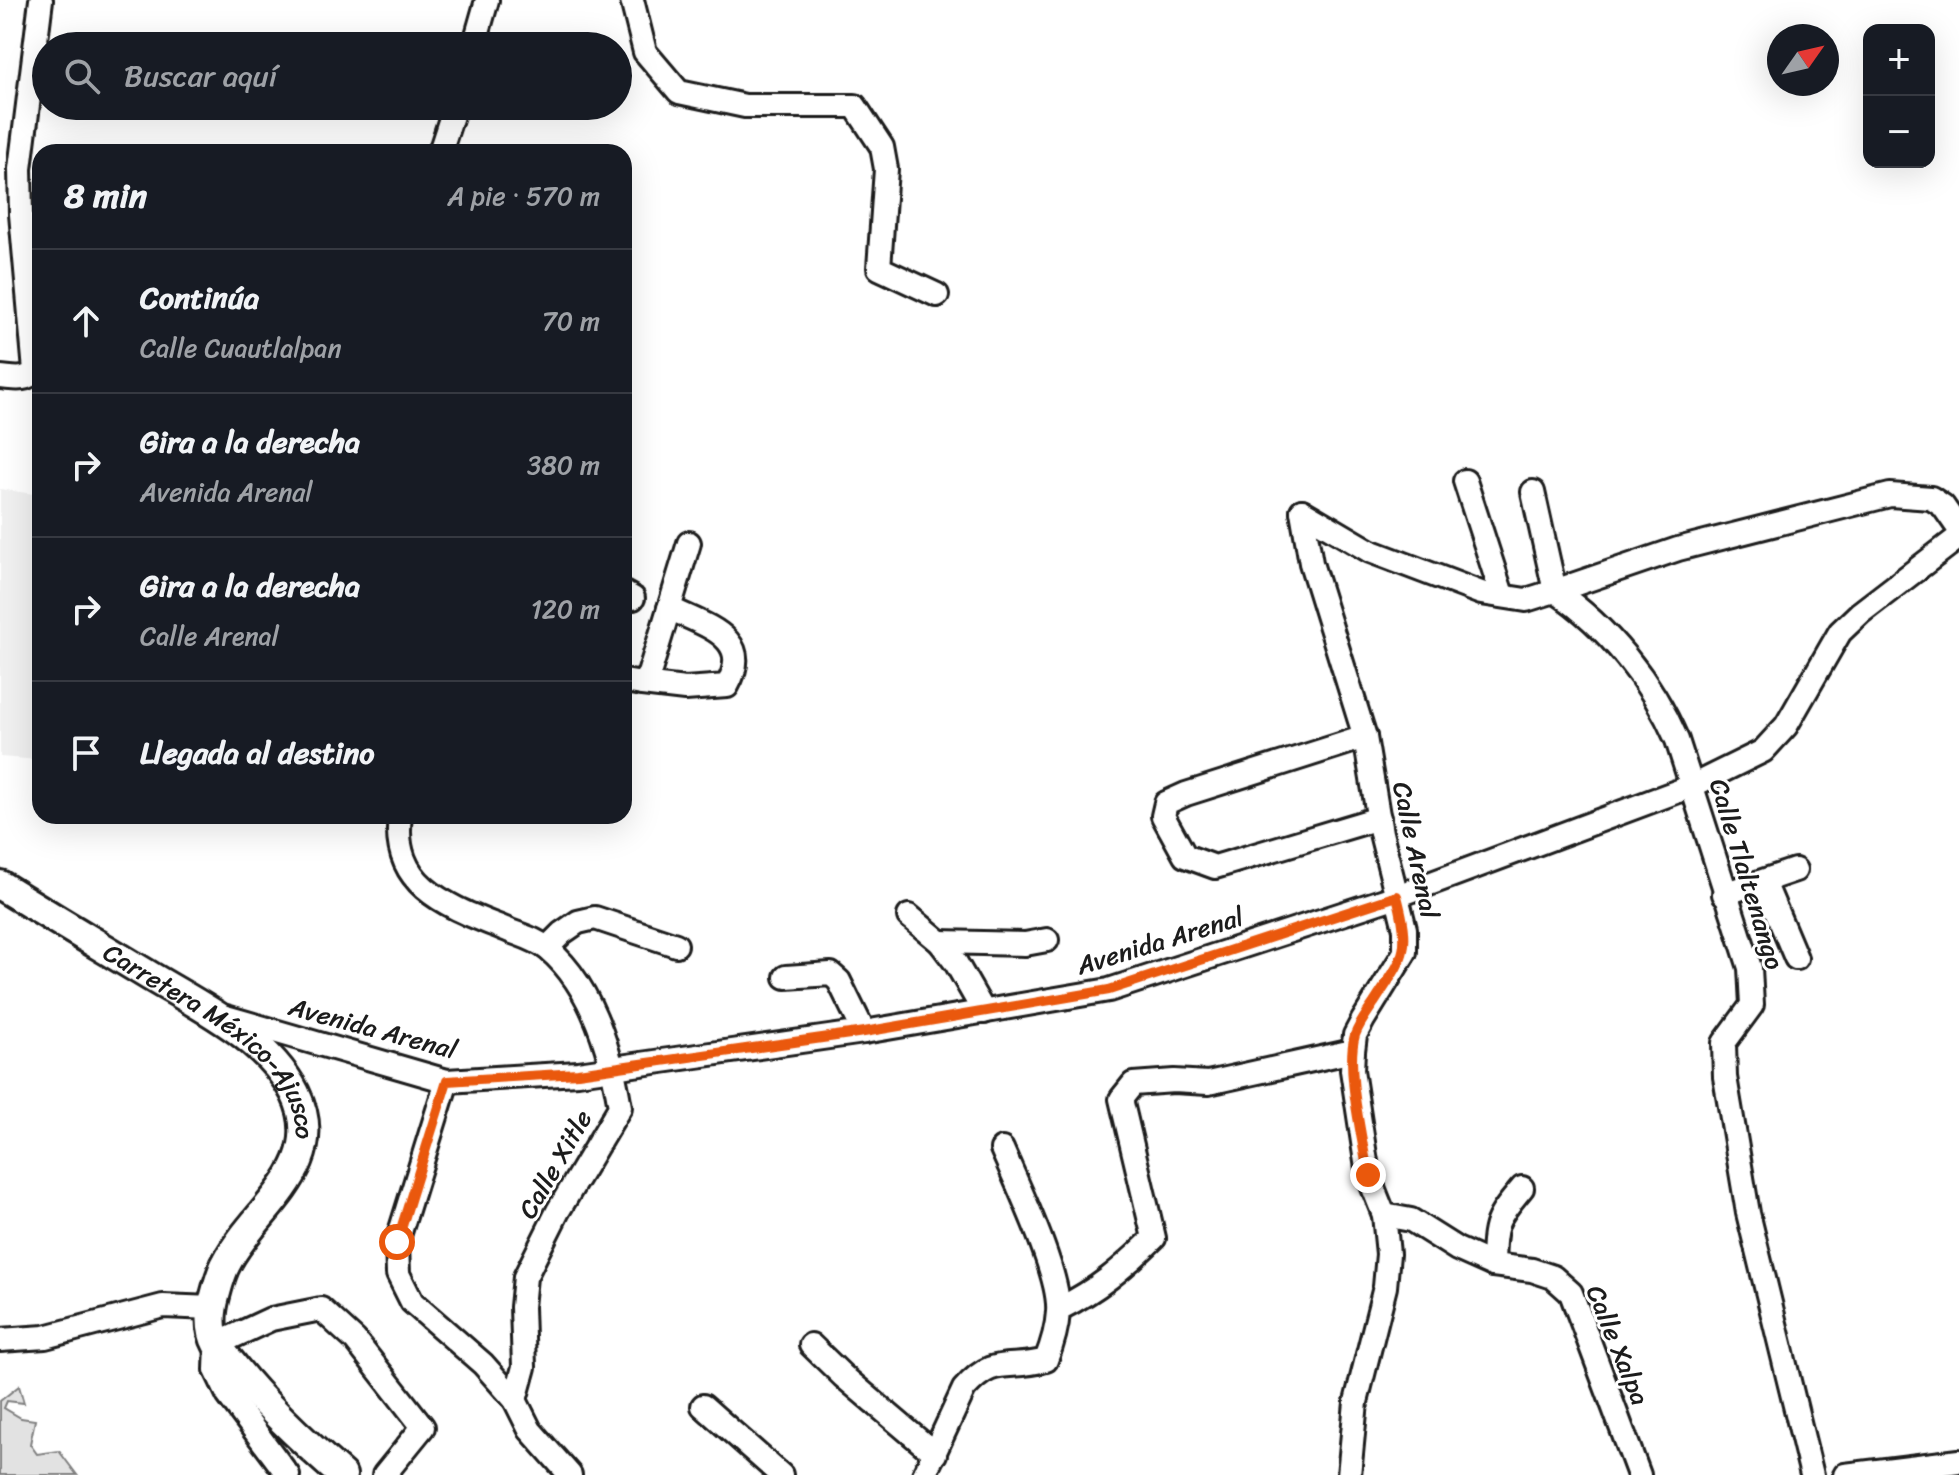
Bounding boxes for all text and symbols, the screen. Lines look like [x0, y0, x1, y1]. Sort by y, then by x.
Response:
north arrow [1767, 24, 1839, 96]
map controls [1863, 24, 1935, 168]
button: + [1863, 24, 1935, 96]
search box [32, 32, 632, 120]
text: Buscar aquí [124, 49, 277, 103]
icon: search [60, 54, 104, 98]
button: − [1863, 96, 1935, 168]
text: 8 min [64, 166, 147, 226]
text: A pie · 570 m [448, 173, 600, 219]
text: Continúa [140, 271, 259, 325]
text: 70 m [542, 298, 600, 344]
icon: ahead [64, 299, 108, 343]
text: Calle Cuautlalpan [140, 325, 341, 371]
text: Gira a la derecha [140, 415, 360, 469]
text: 380 m [527, 442, 600, 488]
icon: right [64, 443, 108, 487]
text: Avenida Arenal [140, 469, 313, 515]
text: Gira a la derecha [140, 559, 360, 613]
text: 120 m [531, 586, 600, 632]
icon: right [64, 587, 108, 631]
text: Calle Arenal [140, 613, 279, 659]
text: Llegada al destino [140, 726, 374, 780]
icon: arrive [64, 731, 108, 775]
street label: Calle Tlaltenango [1696, 773, 1798, 975]
street label: Calle Arenal [1379, 777, 1453, 923]
street label: Avenida Arenal [1070, 894, 1250, 989]
street label: Carretera México-Ajusco [94, 930, 328, 1140]
street label: Avenida Arenal [283, 983, 463, 1073]
street label: Calle Xitle [505, 1101, 605, 1227]
route end [1350, 1157, 1386, 1193]
route start [379, 1224, 415, 1260]
street label: Calle Xalpa [1573, 1278, 1663, 1412]

